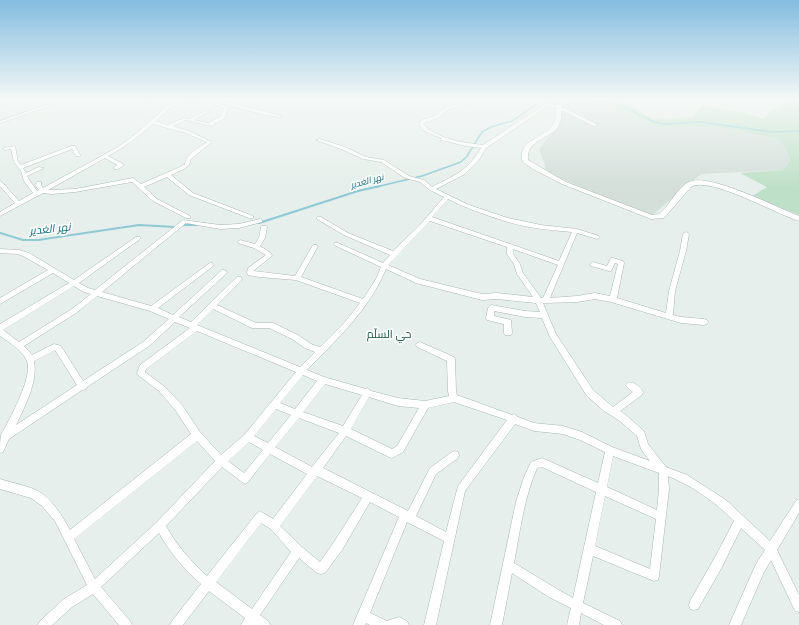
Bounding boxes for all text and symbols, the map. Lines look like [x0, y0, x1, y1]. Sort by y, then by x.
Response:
water label: نهر الغدير [348, 170, 386, 191]
water label: نهر الغدير [27, 219, 72, 239]
district label: حي السلّم [367, 327, 411, 343]

